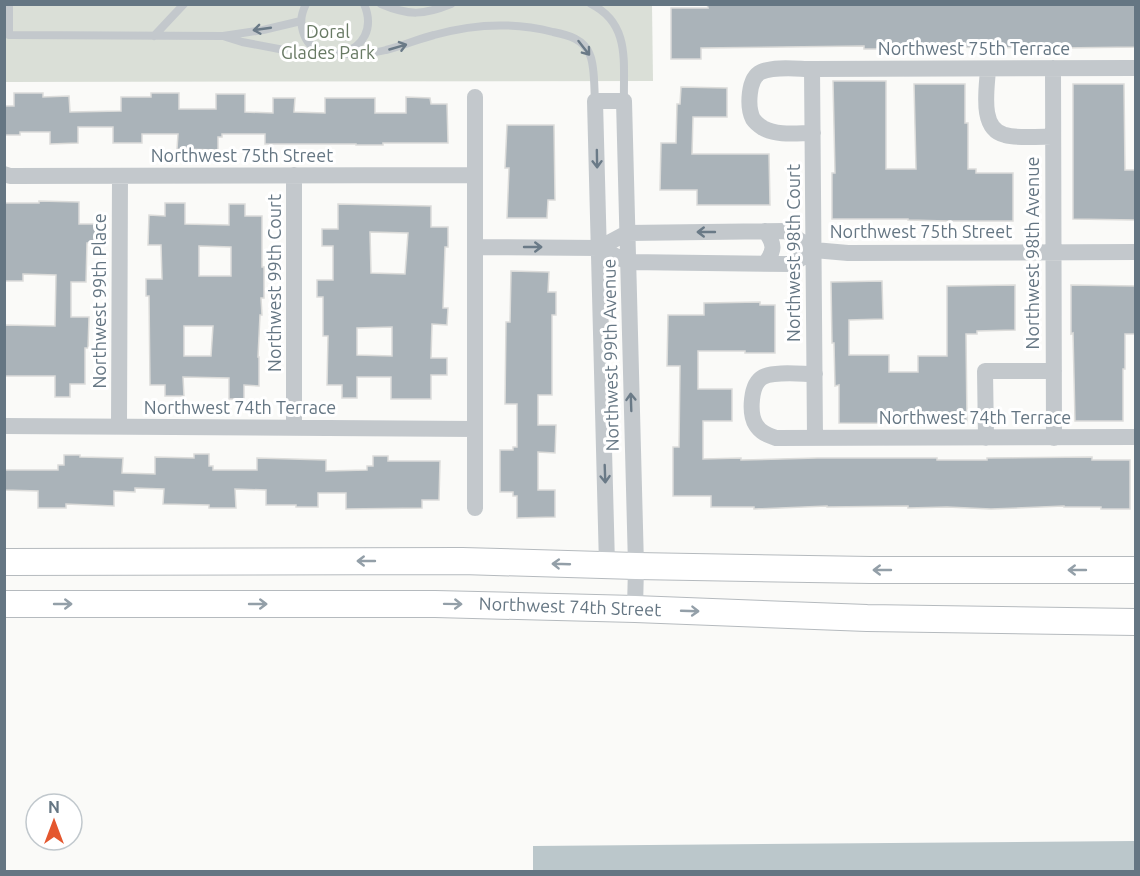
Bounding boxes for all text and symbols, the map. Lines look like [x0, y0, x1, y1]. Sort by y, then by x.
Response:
park label: Doral Glades Park [281, 21, 375, 62]
one-way arrow [253, 24, 272, 35]
street label: Northwest 75th Terrace [878, 38, 1070, 58]
one-way arrow [577, 40, 590, 56]
one-way arrow [388, 41, 407, 52]
street label: Northwest 75th Street [151, 145, 333, 165]
one-way arrow [591, 149, 602, 169]
street label: Northwest 98th Avenue [1022, 157, 1042, 349]
street label: Northwest 98th Court [783, 164, 803, 342]
street label: Northwest 99th Court [264, 194, 284, 372]
street label: Northwest 99th Place [89, 213, 109, 389]
street label: Northwest 75th Street [830, 221, 1012, 241]
one-way arrow [697, 226, 717, 238]
one-way arrow [523, 241, 543, 253]
street label: Northwest 99th Avenue [598, 258, 622, 452]
one-way arrow [626, 393, 637, 413]
street label: Northwest 74th Terrace [144, 397, 336, 417]
street label: Northwest 74th Terrace [879, 407, 1071, 427]
one-way arrow [599, 464, 611, 484]
one-way arrow [357, 555, 377, 567]
one-way arrow [552, 558, 572, 569]
one-way arrow [873, 564, 893, 576]
one-way arrow [1068, 564, 1088, 576]
street label: Northwest 74th Street [479, 593, 662, 619]
one-way arrow [52, 598, 72, 610]
one-way arrow [247, 598, 267, 610]
one-way arrow [442, 598, 462, 610]
one-way arrow [679, 605, 699, 617]
north arrow [24, 792, 84, 852]
text: N [48, 798, 60, 816]

